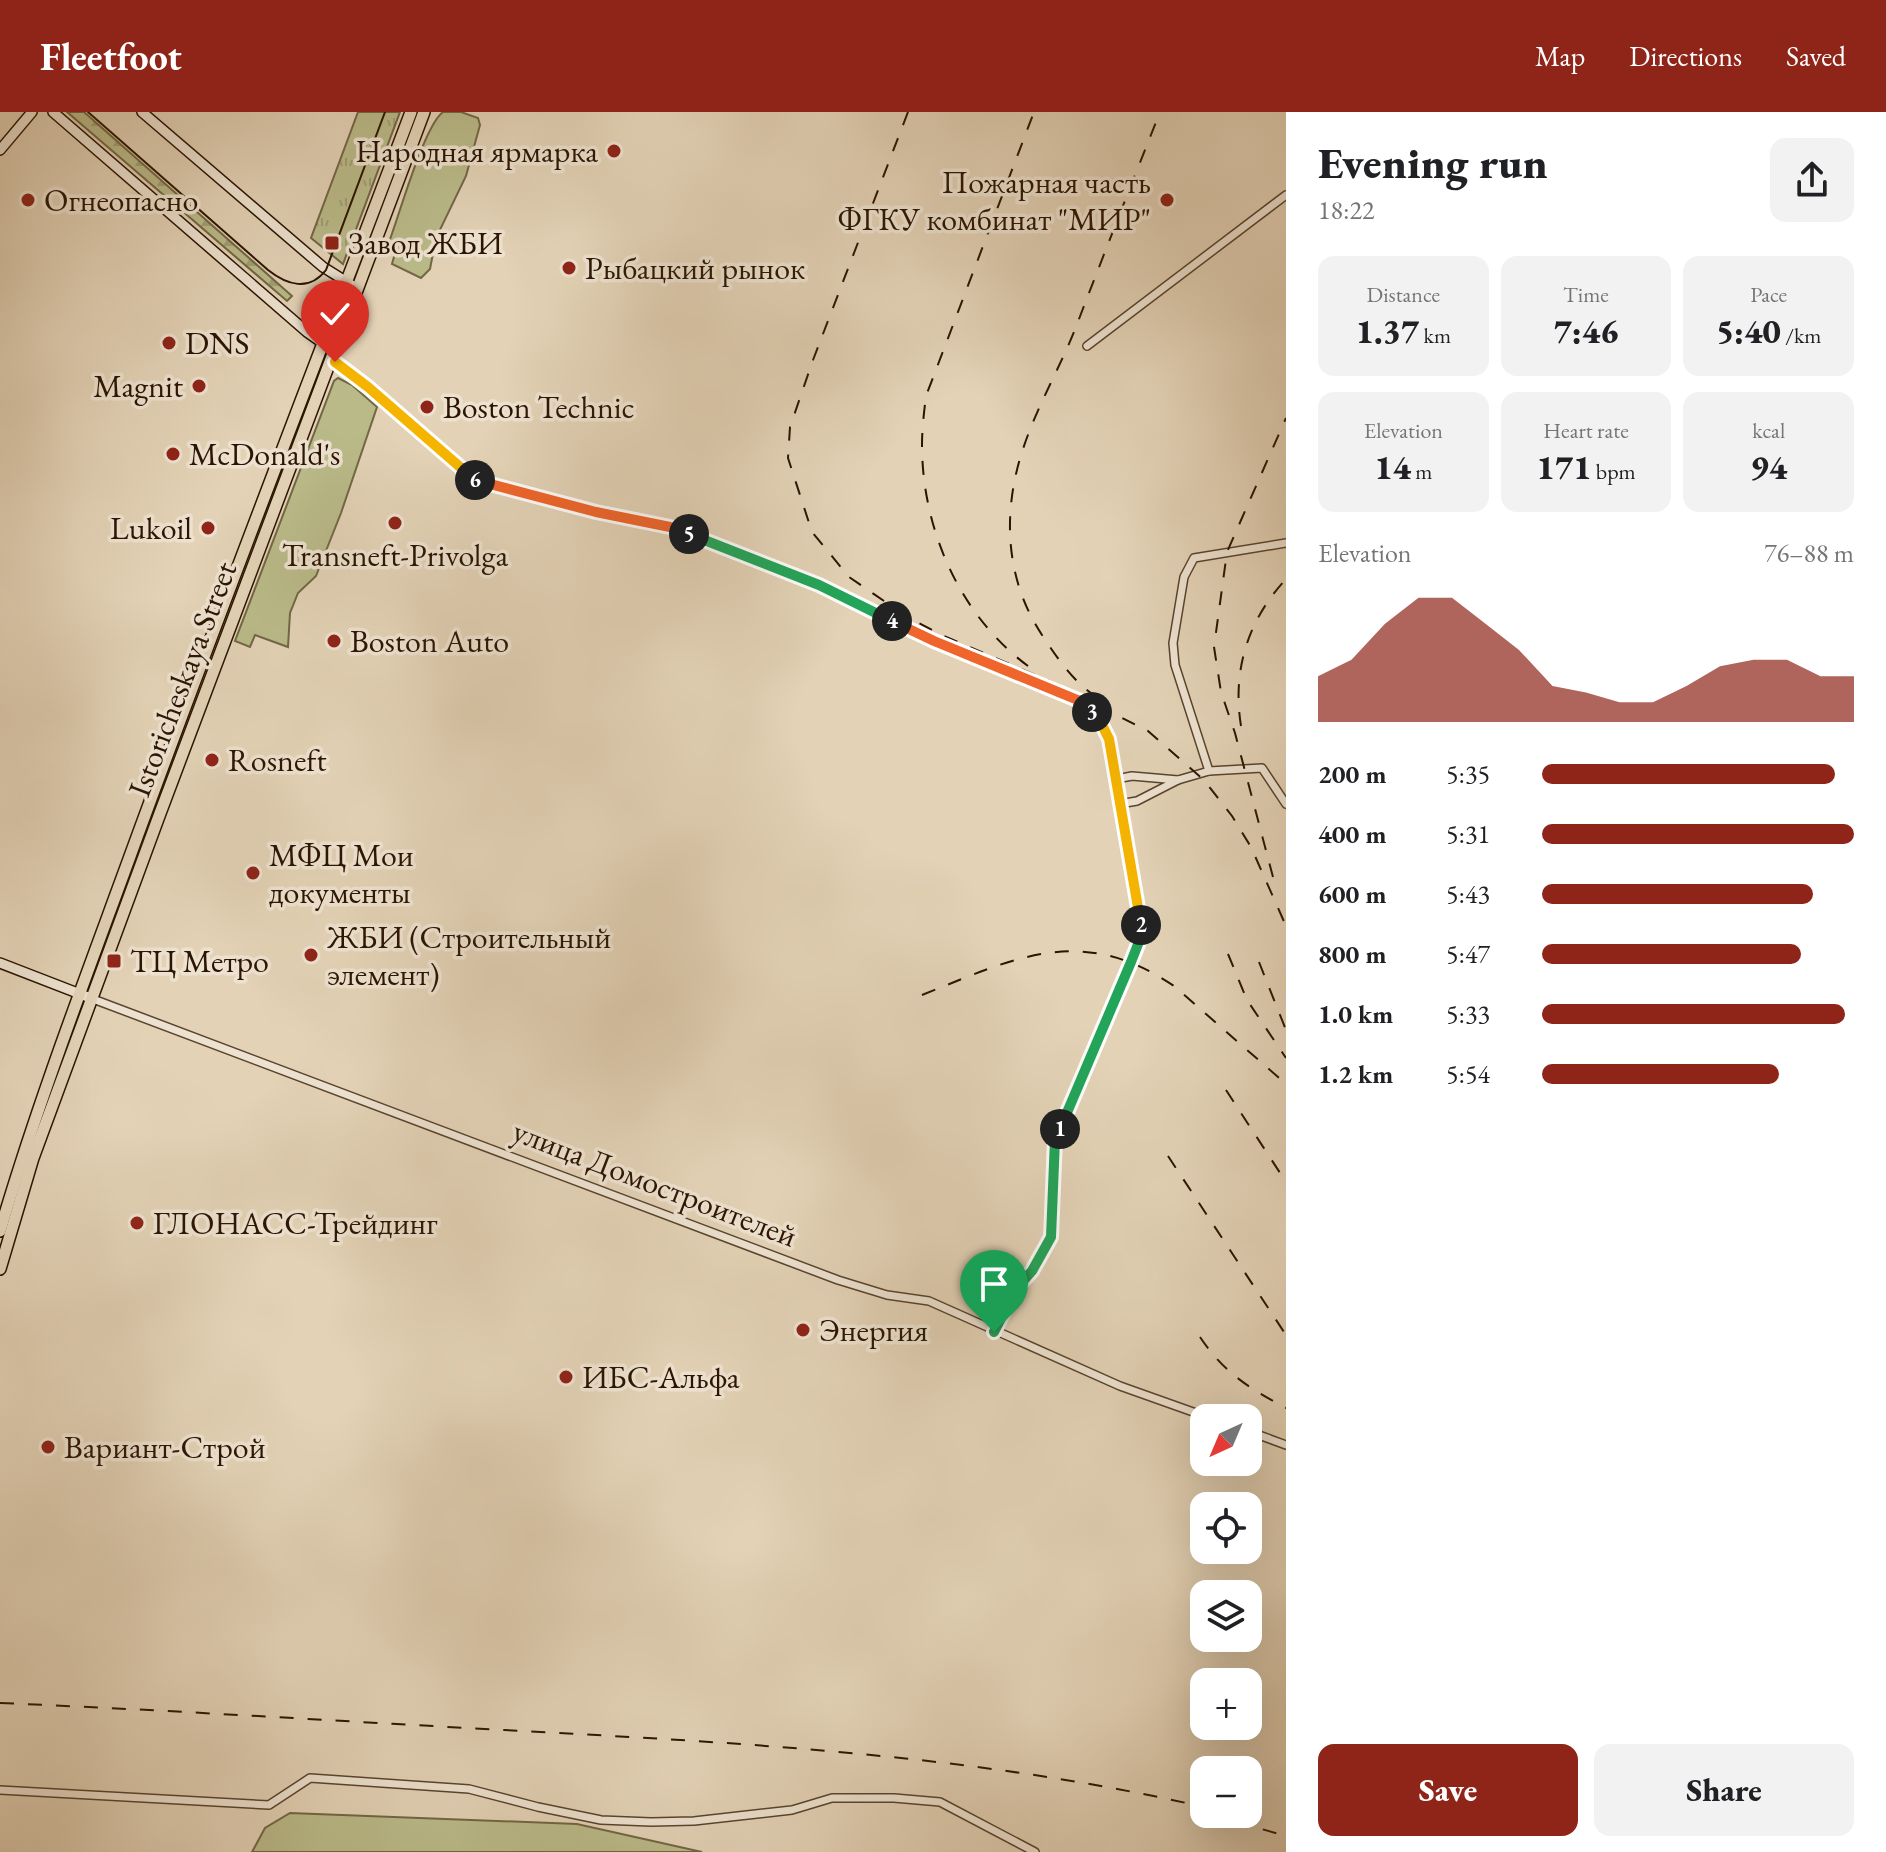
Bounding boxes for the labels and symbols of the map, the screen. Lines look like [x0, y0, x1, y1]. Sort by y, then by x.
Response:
place label: Народная ярмарка [355, 130, 598, 172]
marker: Народная ярмарка [605, 142, 623, 160]
place label: Пожарная часть ФГКУ комбинат "МИР" [838, 161, 1151, 240]
place label: Огнеопасно [44, 179, 198, 221]
marker: Огнеопасно [19, 191, 37, 209]
marker: Пожарная часть ФГКУ комбинат "МИР" [1158, 191, 1176, 209]
place label: Завод ЖБИ [348, 222, 503, 264]
marker: Завод ЖБИ [323, 234, 341, 252]
place label: Рыбацкий рынок [585, 247, 805, 289]
marker: Рыбацкий рынок [560, 259, 578, 277]
pin [301, 280, 369, 362]
place label: DNS [185, 322, 249, 364]
marker: DNS [160, 334, 178, 352]
place label: Magnit [93, 365, 183, 407]
marker: Magnit [190, 377, 208, 395]
place label: Boston Technic [443, 386, 635, 428]
marker: Boston Technic [418, 398, 436, 416]
place label: McDonald's [189, 433, 340, 475]
marker: McDonald's [164, 445, 182, 463]
pin: 6 [455, 460, 495, 500]
place label: Lukoil [110, 507, 192, 549]
marker: Transneft-Privolga [386, 514, 404, 532]
pin: 5 [669, 514, 709, 554]
marker: Lukoil [199, 519, 217, 537]
place label: Transneft-Privolga [282, 534, 508, 576]
street label: Istoricheskaya Street [118, 556, 246, 802]
pin: 4 [872, 601, 912, 641]
place label: Boston Auto [350, 620, 509, 662]
marker: Boston Auto [325, 632, 343, 650]
pin: 3 [1072, 692, 1112, 732]
place label: Rosneft [228, 739, 327, 781]
marker: Rosneft [203, 751, 221, 769]
place label: МФЦ Мои документы [269, 834, 414, 913]
marker: МФЦ Мои документы [244, 864, 262, 882]
pin: 2 [1121, 905, 1161, 945]
place label: ЖБИ (Строительный элемент) [326, 916, 611, 995]
place label: ТЦ Метро [130, 940, 269, 982]
marker: ЖБИ (Строительный элемент) [302, 946, 320, 964]
marker: ТЦ Метро [105, 952, 123, 970]
street label: улица Домостроителей [507, 1109, 803, 1257]
pin: 1 [1040, 1109, 1080, 1149]
place label: ГЛОНАСС-Трейдинг [153, 1202, 438, 1244]
marker: ГЛОНАСС-Трейдинг [128, 1214, 146, 1232]
pin [960, 1250, 1028, 1332]
place label: Энергия [819, 1309, 928, 1351]
marker: Энергия [794, 1321, 812, 1339]
place label: ИБС-Альфа [582, 1356, 740, 1398]
marker: ИБС-Альфа [557, 1368, 575, 1386]
north arrow [1190, 1404, 1262, 1476]
place label: Вариант-Строй [64, 1426, 266, 1468]
marker: Вариант-Строй [39, 1438, 57, 1456]

